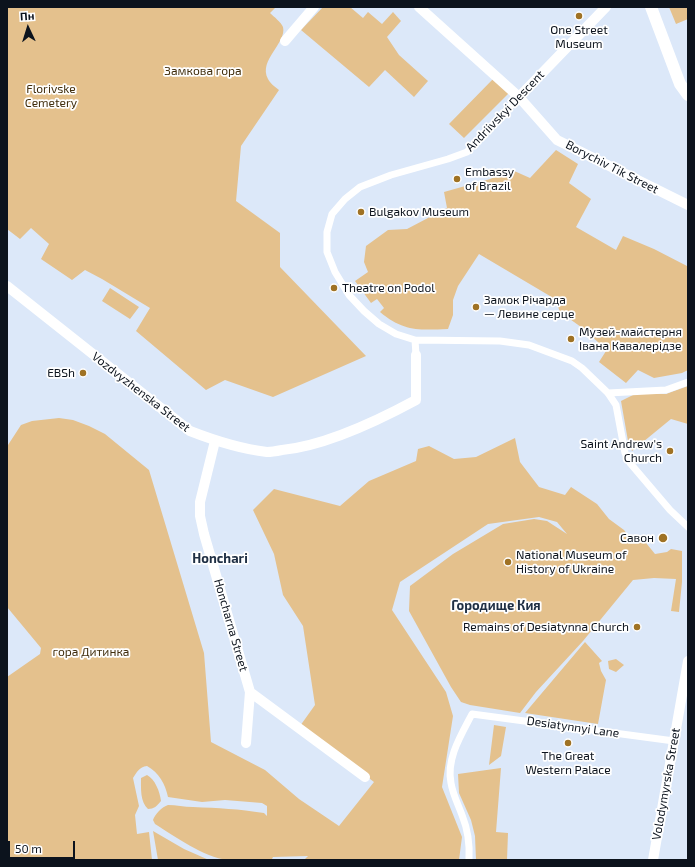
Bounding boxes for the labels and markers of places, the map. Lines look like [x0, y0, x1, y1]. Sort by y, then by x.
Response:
marker: One Street Museum [574, 11, 584, 21]
place label: One Street Museum [550, 23, 608, 51]
place label: Embassy of Brazil [465, 165, 514, 193]
marker: Embassy of Brazil [452, 174, 462, 184]
place label: Bulgakov Museum [369, 205, 469, 219]
marker: Bulgakov Museum [356, 207, 366, 217]
place label: Theatre on Podol [342, 281, 435, 295]
marker: Theatre on Podol [329, 283, 339, 293]
place label: Замок Річарда — Левине серце [484, 293, 574, 321]
marker: Замок Річарда — Левине серце [471, 302, 481, 312]
place label: Музей-майстерня Івана Кавалерідзе [579, 325, 682, 353]
marker: Музей-майстерня Івана Кавалерідзе [566, 334, 576, 344]
place label: EBSh [47, 366, 75, 380]
marker: EBSh [78, 368, 88, 378]
place label: Saint Andrew's Church [581, 437, 662, 465]
marker: Saint Andrew's Church [665, 446, 675, 456]
place label: Савон [620, 531, 654, 545]
marker: Савон [657, 532, 669, 544]
place label: National Museum of History of Ukraine [516, 548, 627, 576]
marker: National Museum of History of Ukraine [503, 557, 513, 567]
place label: Remains of Desiatynna Church [463, 620, 629, 634]
marker: Remains of Desiatynna Church [632, 622, 642, 632]
marker: The Great Western Palace [563, 738, 573, 748]
place label: The Great Western Palace [525, 749, 611, 777]

